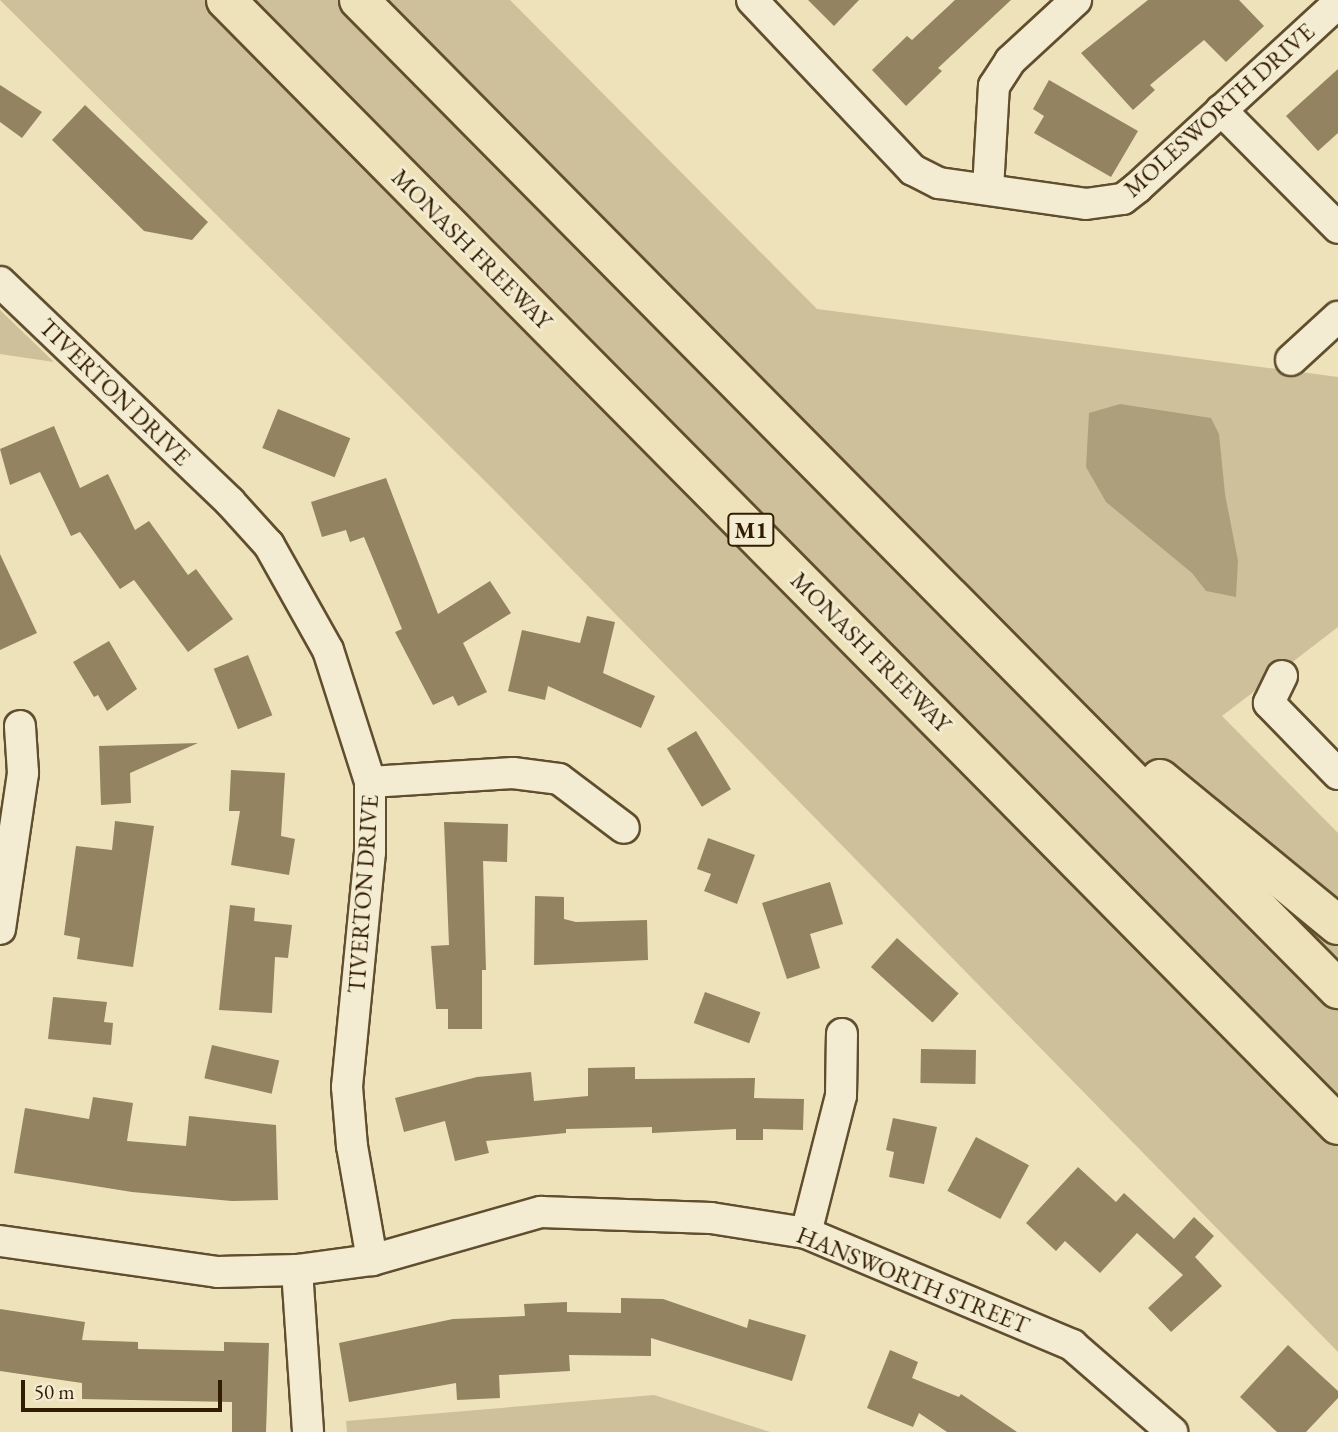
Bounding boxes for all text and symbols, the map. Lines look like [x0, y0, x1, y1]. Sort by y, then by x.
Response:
street label: MOLESWORTH DRIVE [1118, 17, 1320, 203]
street label: MONASH FREEWAY [386, 163, 558, 335]
street label: TIVERTON DRIVE [33, 312, 197, 472]
road number: M1 [726, 510, 776, 550]
street label: MONASH FREEWAY [785, 566, 957, 738]
street label: TIVERTON DRIVE [342, 794, 384, 994]
street label: HANSWORTH STREET [793, 1220, 1033, 1340]
scale bar [24, 1366, 226, 1410]
text: 50 m [34, 1378, 75, 1405]

